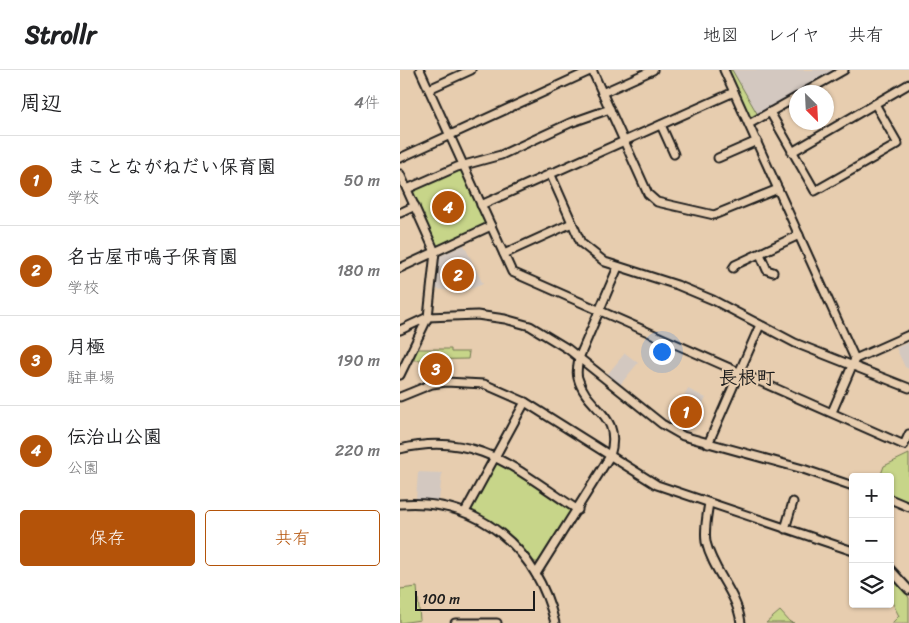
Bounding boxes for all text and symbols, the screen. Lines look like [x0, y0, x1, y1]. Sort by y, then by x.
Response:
text: Strollr [25, 14, 96, 56]
text: 地図 [703, 19, 739, 51]
text: レイヤ [767, 19, 820, 51]
text: 共有 [848, 19, 884, 51]
text: 周辺 [20, 84, 62, 122]
north arrow [789, 85, 834, 130]
text: 4件 [354, 88, 380, 117]
text: まことながねだい保育園 [67, 150, 276, 183]
text: 1 [33, 166, 39, 195]
text: 50 m [344, 166, 380, 195]
text: 学校 [67, 183, 99, 212]
pin: 4 [432, 188, 464, 226]
text: 名古屋市鳴子保育園 [67, 240, 238, 273]
text: 2 [31, 256, 41, 285]
text: 180 m [337, 256, 380, 285]
pin: 2 [442, 256, 474, 294]
text: 学校 [67, 273, 99, 302]
text: 月極 [67, 330, 105, 363]
your location [649, 339, 675, 365]
text: 3 [32, 346, 40, 375]
text: 190 m [337, 346, 380, 375]
pin: 3 [420, 350, 452, 388]
district label: 長根町 [718, 361, 776, 394]
text: 駐車場 [67, 363, 115, 392]
pin: 1 [670, 393, 702, 431]
text: 伝治山公園 [67, 420, 162, 453]
text: 4 [31, 436, 41, 465]
text: 220 m [335, 436, 380, 465]
text: 公園 [67, 453, 99, 482]
map controls [849, 473, 894, 608]
button: + [849, 473, 894, 518]
button: 保存 [20, 510, 195, 566]
button: 共有 [205, 510, 380, 566]
button: − [849, 518, 894, 563]
button: layers [849, 563, 894, 608]
text: 100 m [422, 587, 460, 612]
scale bar [415, 588, 535, 611]

